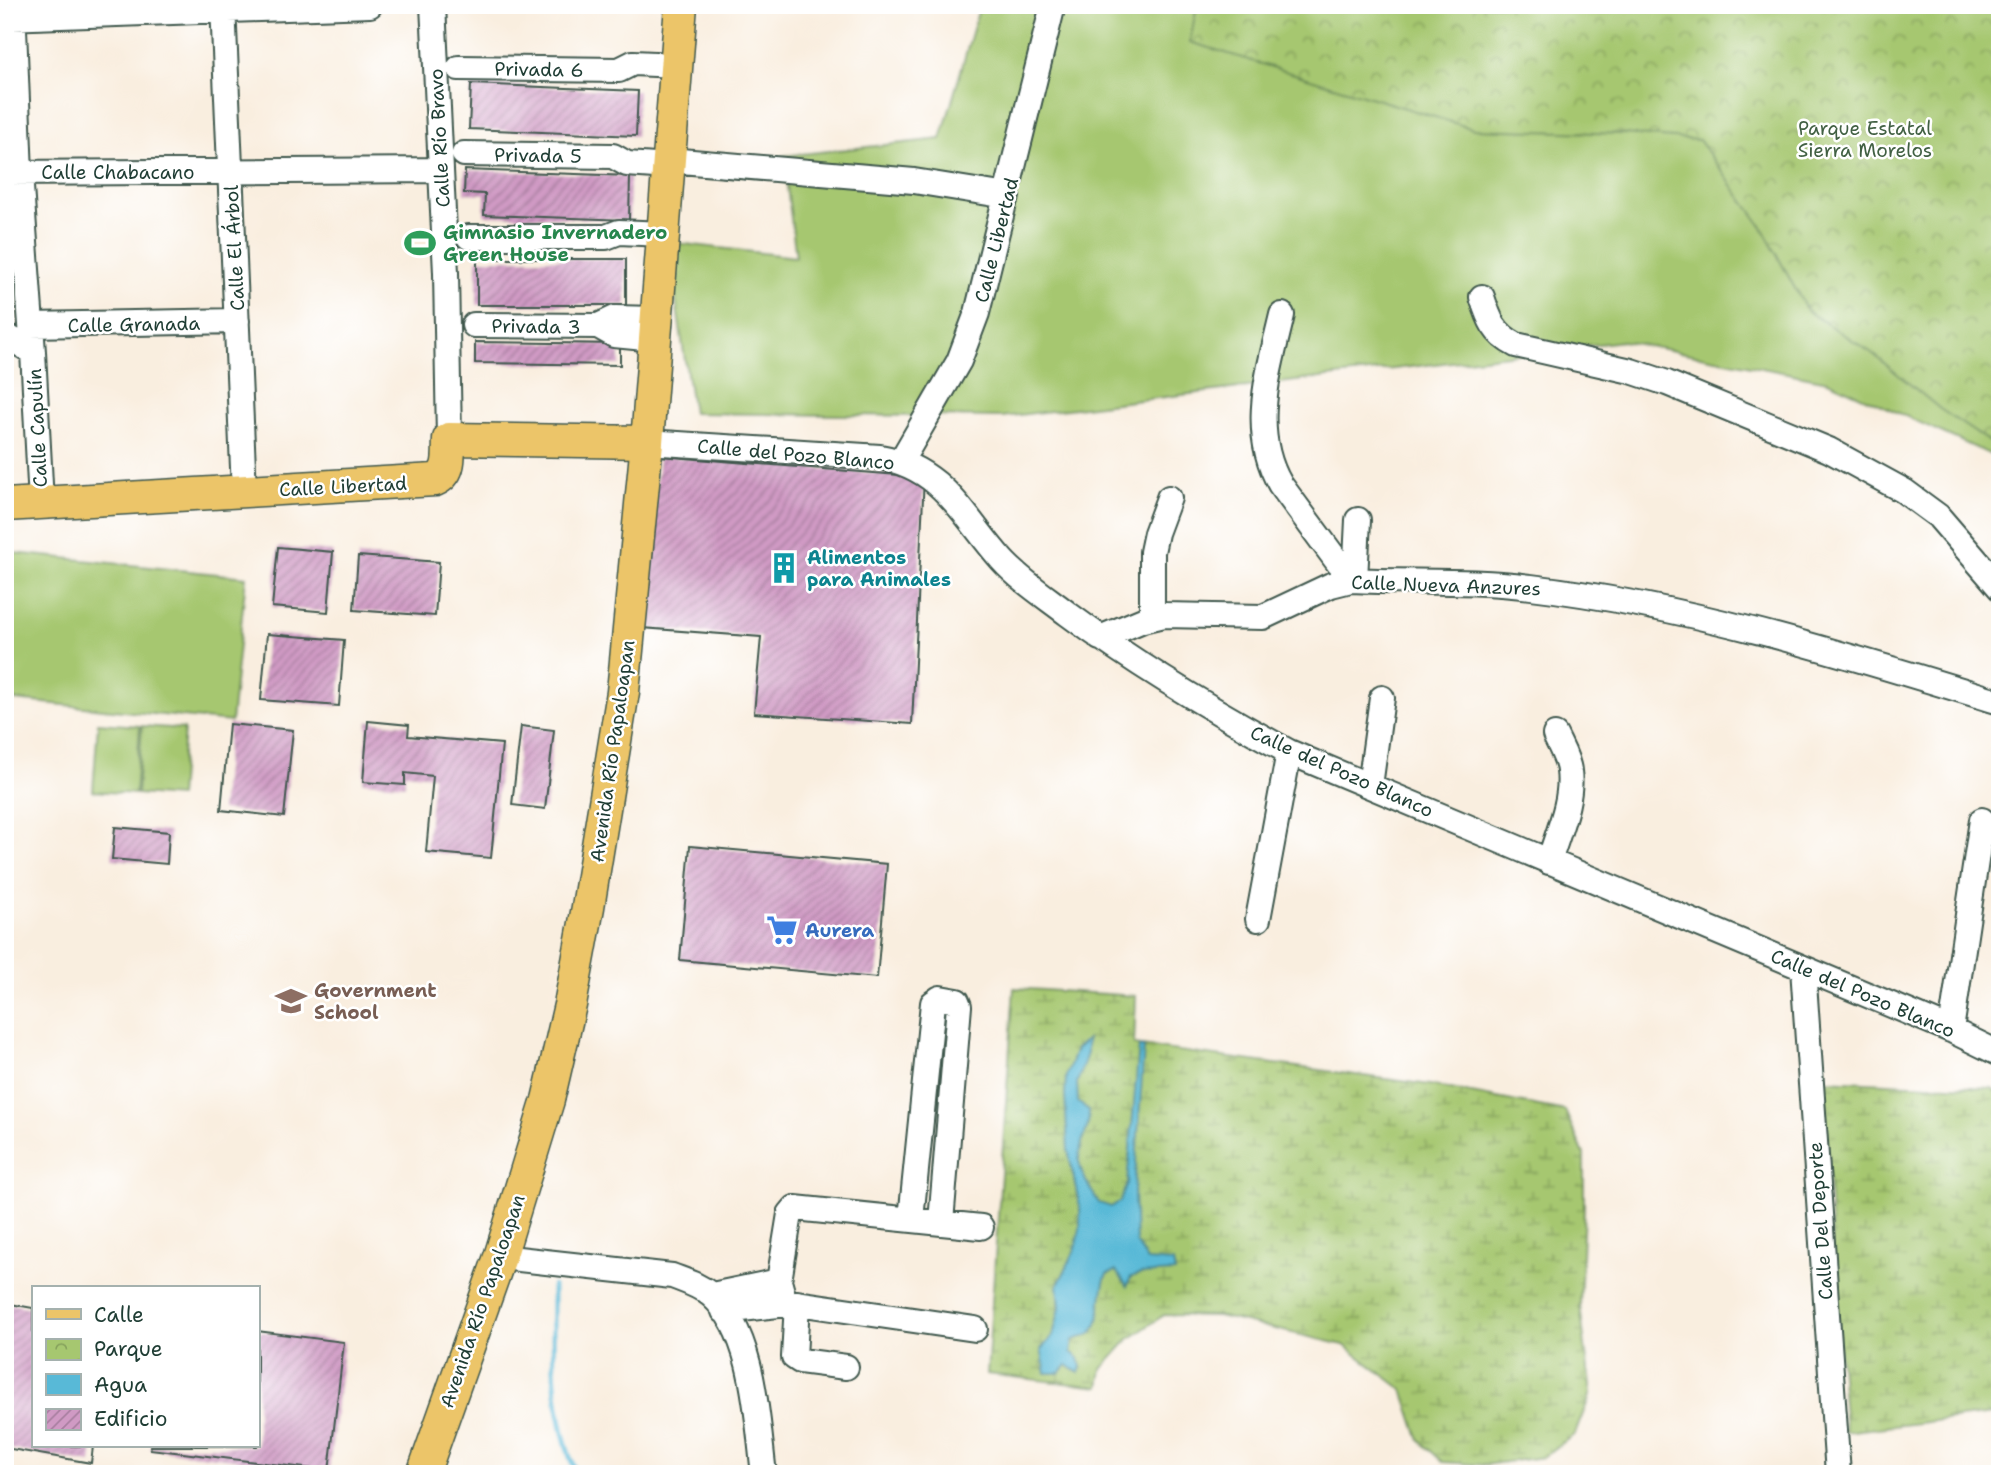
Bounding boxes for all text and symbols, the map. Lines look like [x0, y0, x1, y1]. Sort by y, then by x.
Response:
street label: Privada 6 [494, 56, 584, 83]
street label: Calle Río Bravo [423, 68, 456, 208]
park label: Parque Estatal Sierra Morelos [1798, 116, 1932, 163]
street label: Privada 5 [494, 142, 582, 169]
street label: Calle Chabacano [41, 160, 195, 185]
street label: Calle Libertad [969, 175, 1024, 305]
street label: Calle El Árbol [218, 184, 250, 312]
place label: Gimnasio Invernadero Green House [443, 220, 667, 267]
sports icon: Gimnasio Invernadero Green House [403, 226, 437, 260]
street label: Calle Granada [67, 311, 201, 338]
street label: Privada 3 [491, 313, 581, 340]
street label: Calle Capulín [22, 368, 53, 488]
street label: Calle del Pozo Blanco [696, 433, 896, 476]
street label: Calle Libertad [278, 471, 408, 502]
place label: Alimentos para Animales [807, 545, 951, 592]
building icon: Alimentos para Animales [767, 551, 801, 585]
street label: Calle Nueva Anzures [1351, 570, 1541, 601]
street label: Avenida Río Papaloapan [585, 638, 640, 864]
street label: Calle del Pozo Blanco [1246, 720, 1437, 823]
supermarket icon: Aurera [765, 913, 799, 947]
place label: Aurera [805, 918, 874, 943]
street label: Calle del Pozo Blanco [1767, 943, 1959, 1044]
place label: Government School [314, 978, 436, 1025]
school or university icon: Government School [274, 984, 308, 1018]
street label: Calle Del Deporte [1802, 1141, 1838, 1301]
street label: Avenida Río Papaloapan [434, 1191, 531, 1411]
legend [32, 1286, 259, 1448]
text: Calle [94, 1301, 144, 1329]
text: Parque [94, 1335, 163, 1363]
text: Agua [94, 1371, 147, 1399]
text: Edificio [94, 1405, 167, 1433]

